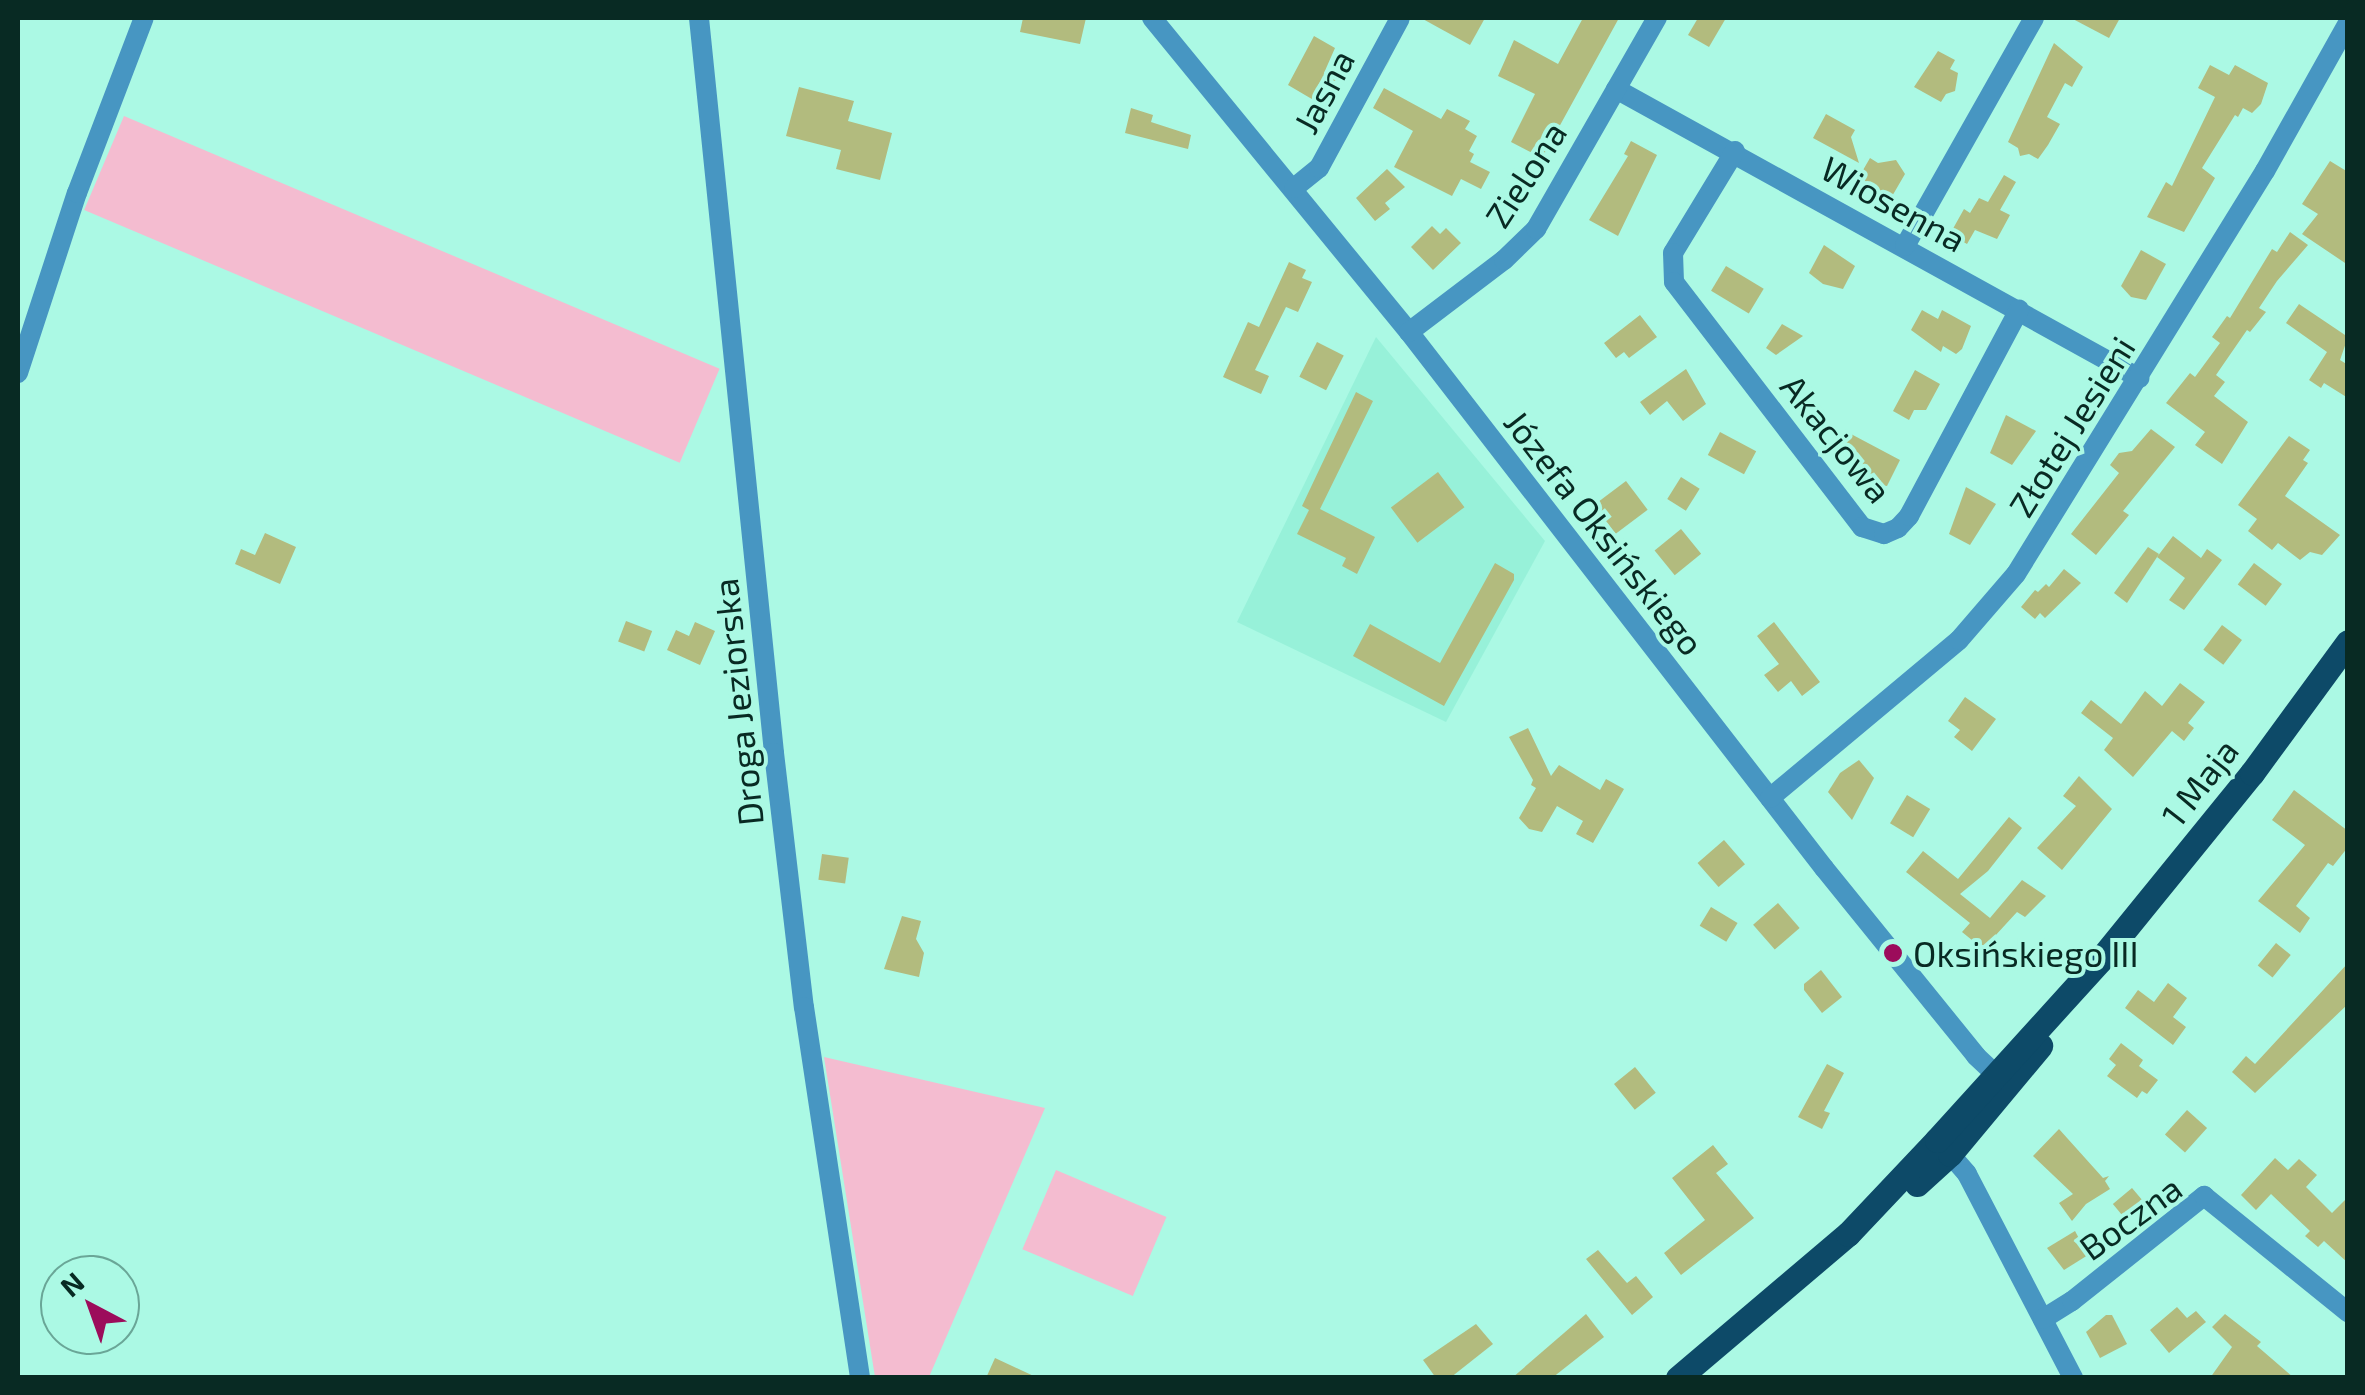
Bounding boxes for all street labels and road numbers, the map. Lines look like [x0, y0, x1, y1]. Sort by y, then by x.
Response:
street label: Jasna [1284, 42, 1362, 140]
street label: Zielona [1475, 113, 1575, 235]
street label: Wiosenna [1815, 146, 1973, 260]
street label: Złotej Jesieni [1999, 328, 2143, 524]
street label: Akacjowa [1773, 366, 1901, 510]
street label: Józefa Oksińskiego [1496, 401, 1714, 663]
street label: Droga Jeziorska [703, 576, 771, 828]
street label: 1 Maja [2152, 730, 2246, 834]
street label: Boczna [2071, 1166, 2189, 1268]

